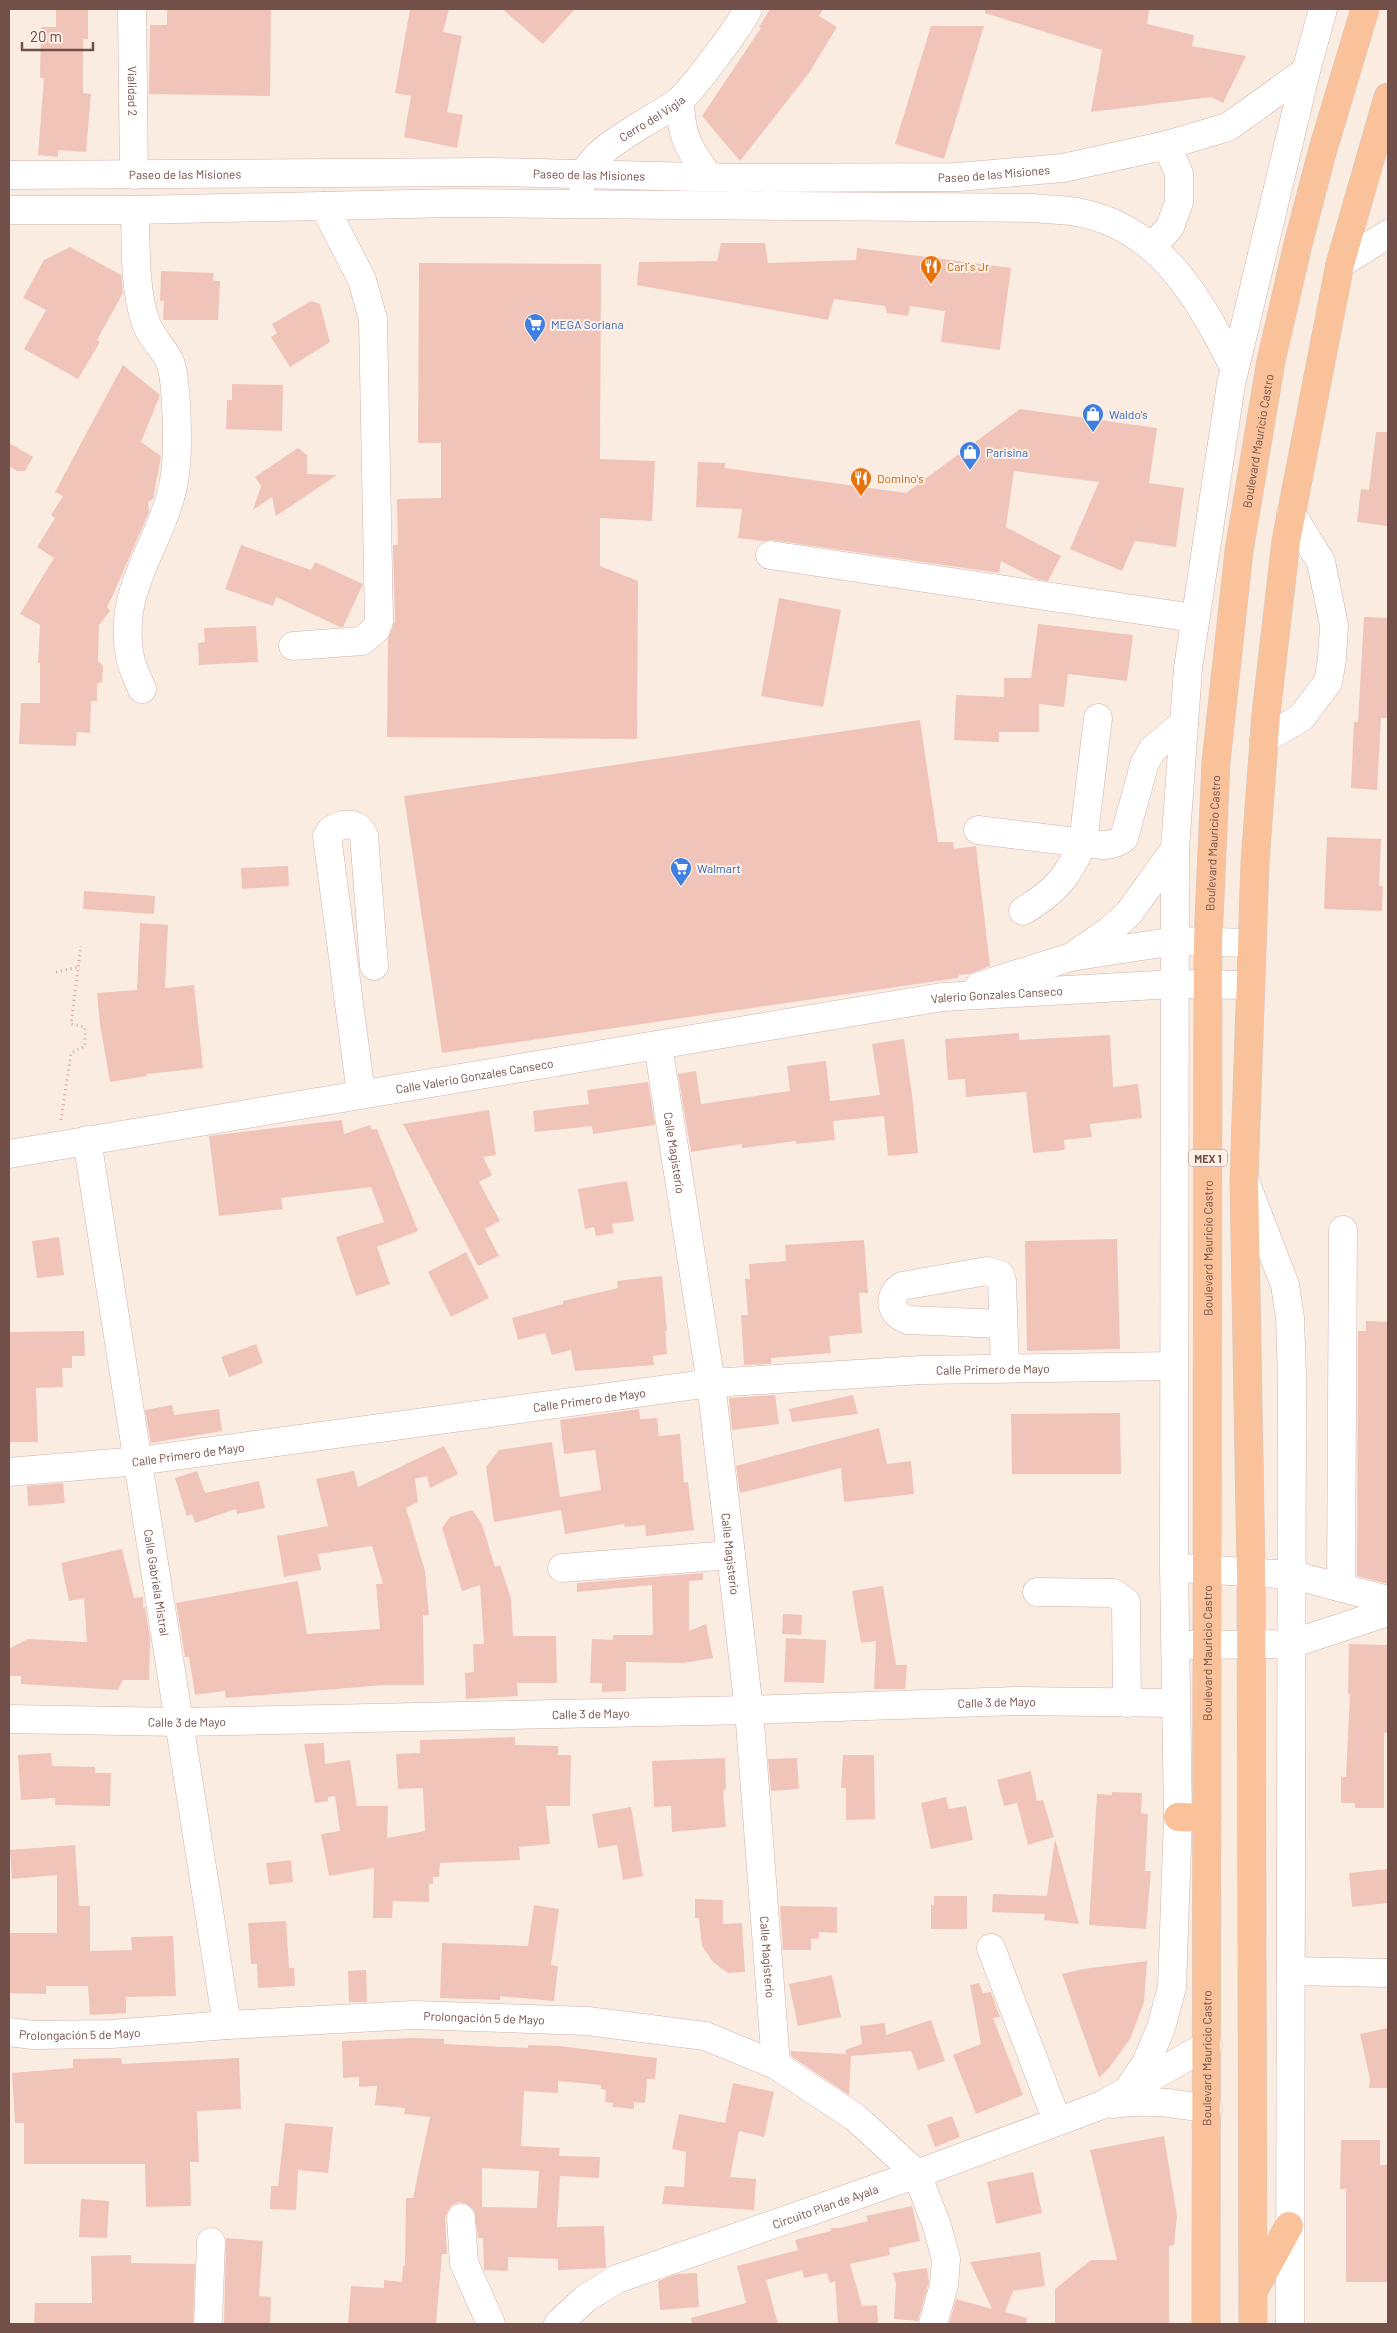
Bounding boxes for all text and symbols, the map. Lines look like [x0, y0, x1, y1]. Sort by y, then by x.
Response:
scale bar [22, 20, 94, 52]
text: 20 m [30, 27, 62, 45]
street label: Vialidad 2 [126, 66, 140, 116]
street label: Cerro del Vigia [616, 92, 688, 144]
street label: Paseo de las Misiones [938, 162, 1051, 184]
street label: Paseo de las Misiones [533, 166, 646, 183]
street label: Paseo de las Misiones [129, 167, 241, 181]
restaurant icon: Carl´s Jr [919, 254, 943, 285]
place label: Carl´s Jr [947, 259, 990, 273]
supermarket icon: MEGA Soriana [523, 312, 547, 343]
place label: MEGA Soriana [551, 317, 624, 331]
street label: Boulevard Mauricio Castro [1239, 373, 1276, 509]
shop icon: Waldo's [1081, 402, 1105, 433]
place label: Waldo's [1109, 407, 1148, 421]
shop icon: Parisina [958, 440, 982, 471]
place label: Parisina [986, 445, 1028, 459]
restaurant icon: Domino's [849, 466, 873, 497]
place label: Domino's [877, 471, 924, 485]
street label: Boulevard Mauricio Castro [1202, 775, 1222, 911]
supermarket icon: Walmart [669, 856, 693, 887]
place label: Walmart [697, 861, 741, 875]
street label: Valerio Gonzales Canseco [930, 983, 1063, 1006]
street label: Calle Valerio Gonzales Canseco [395, 1056, 554, 1096]
street label: Calle Magisterio [662, 1111, 688, 1194]
road number: MEX 1 [1189, 1150, 1227, 1166]
street label: Boulevard Mauricio Castro [1200, 1180, 1215, 1316]
street label: Calle Primero de Mayo [936, 1361, 1050, 1377]
street label: Calle Primero de Mayo [532, 1385, 647, 1414]
street label: Calle Primero de Mayo [131, 1440, 245, 1469]
street label: Calle Magisterio [719, 1512, 743, 1595]
street label: Calle Gabriela Mistral [142, 1528, 172, 1637]
street label: Boulevard Mauricio Castro [1200, 1585, 1214, 1721]
street label: Calle 3 de Mayo [957, 1694, 1036, 1710]
street label: Calle 3 de Mayo [552, 1706, 630, 1721]
street label: Calle 3 de Mayo [148, 1714, 226, 1729]
street label: Calle Magisterio [758, 1915, 778, 1999]
street label: Boulevard Mauricio Castro [1199, 1990, 1213, 2126]
street label: Prolongación 5 de Mayo [423, 2008, 545, 2027]
street label: Prolongación 5 de Mayo [18, 2025, 141, 2042]
street label: Circuito Plan de Ayala [770, 2181, 880, 2231]

